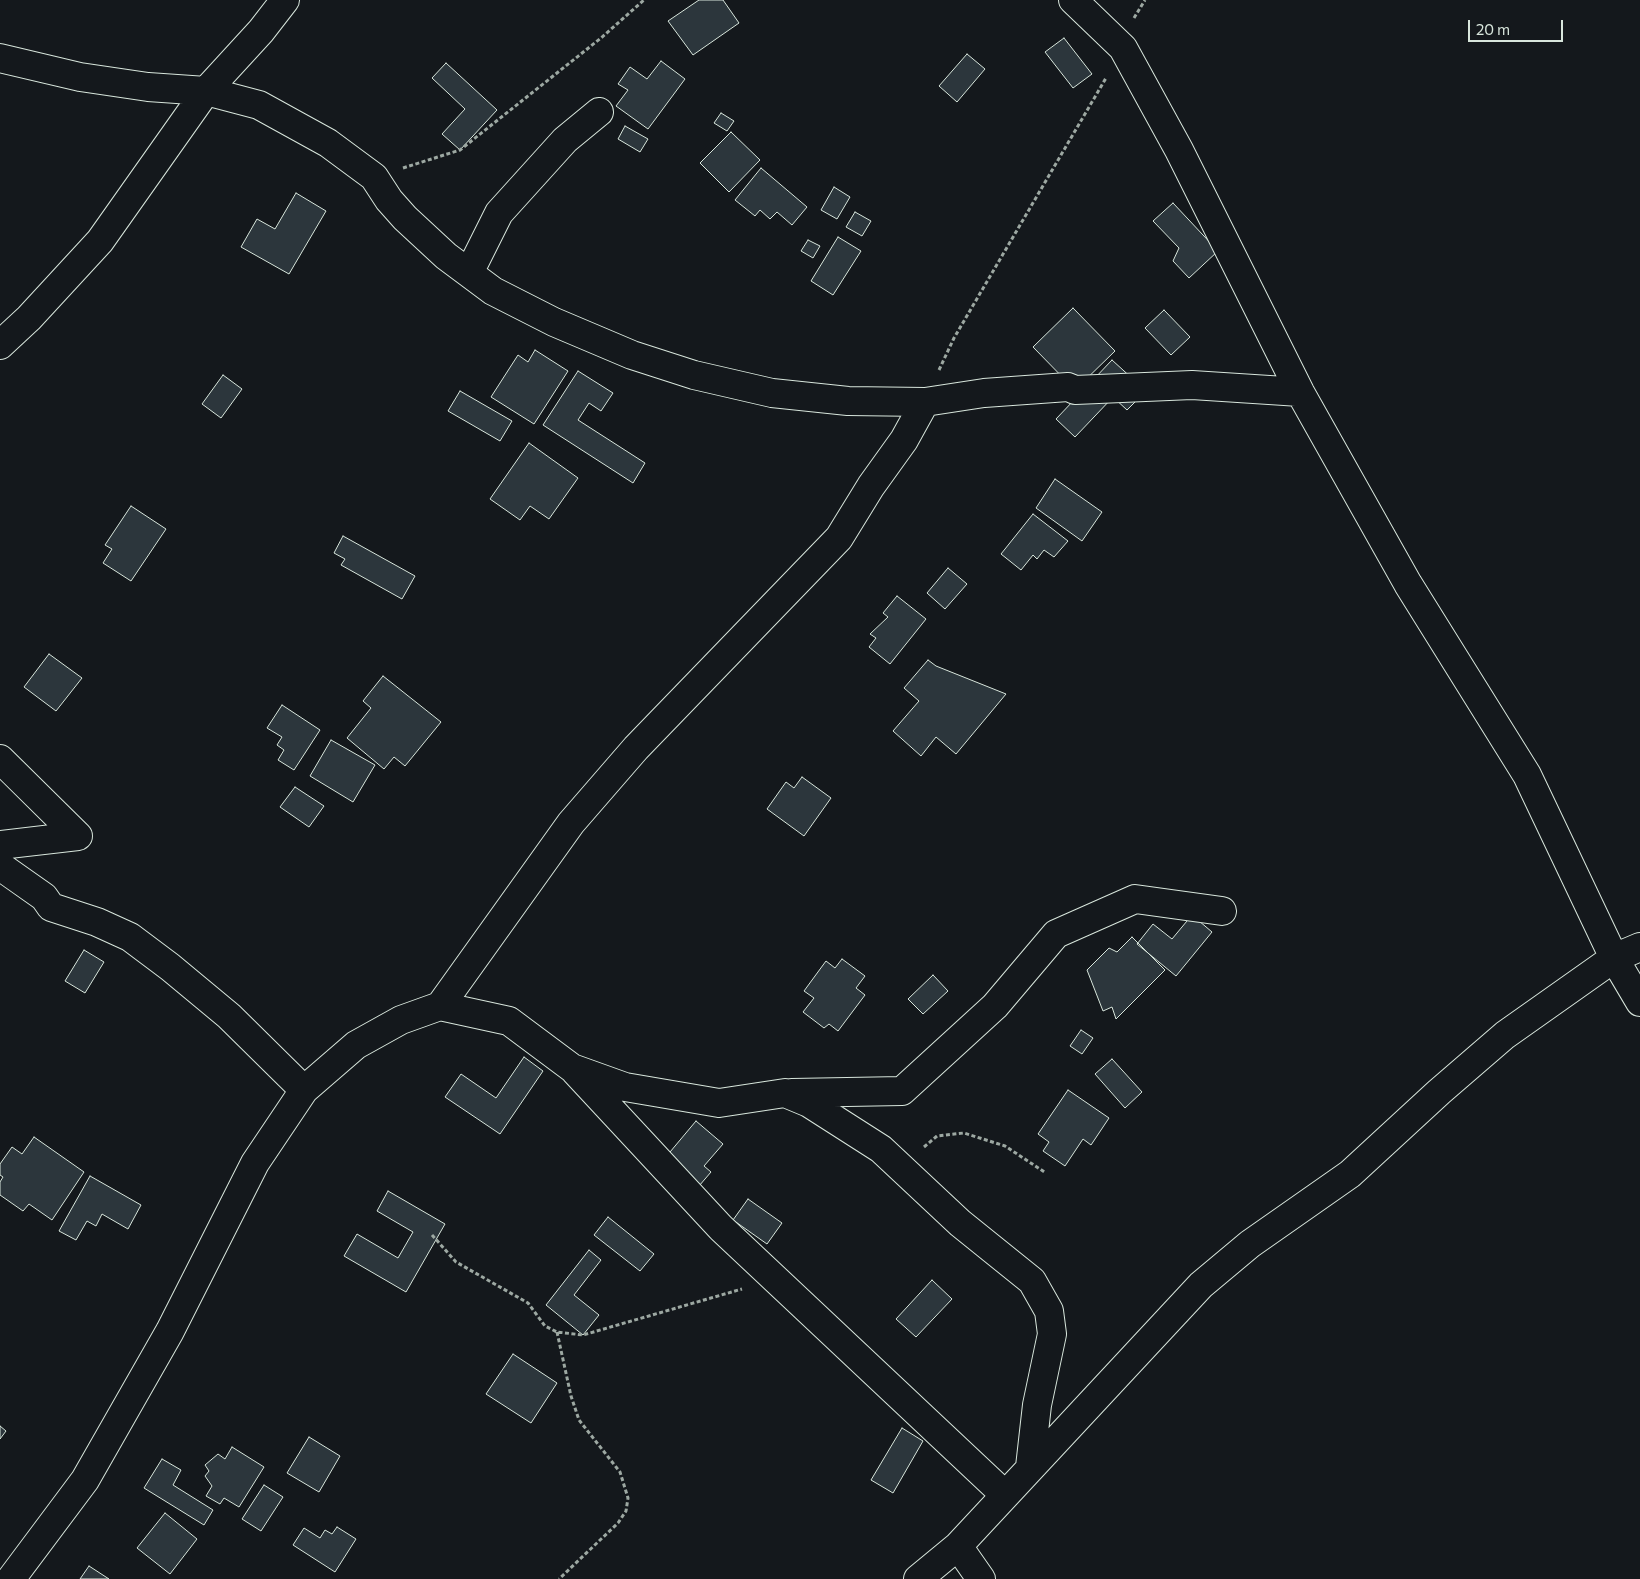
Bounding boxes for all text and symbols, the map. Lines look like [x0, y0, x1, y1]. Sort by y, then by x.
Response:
scale bar [1470, 10, 1565, 42]
text: 20 m [1476, 20, 1510, 38]

